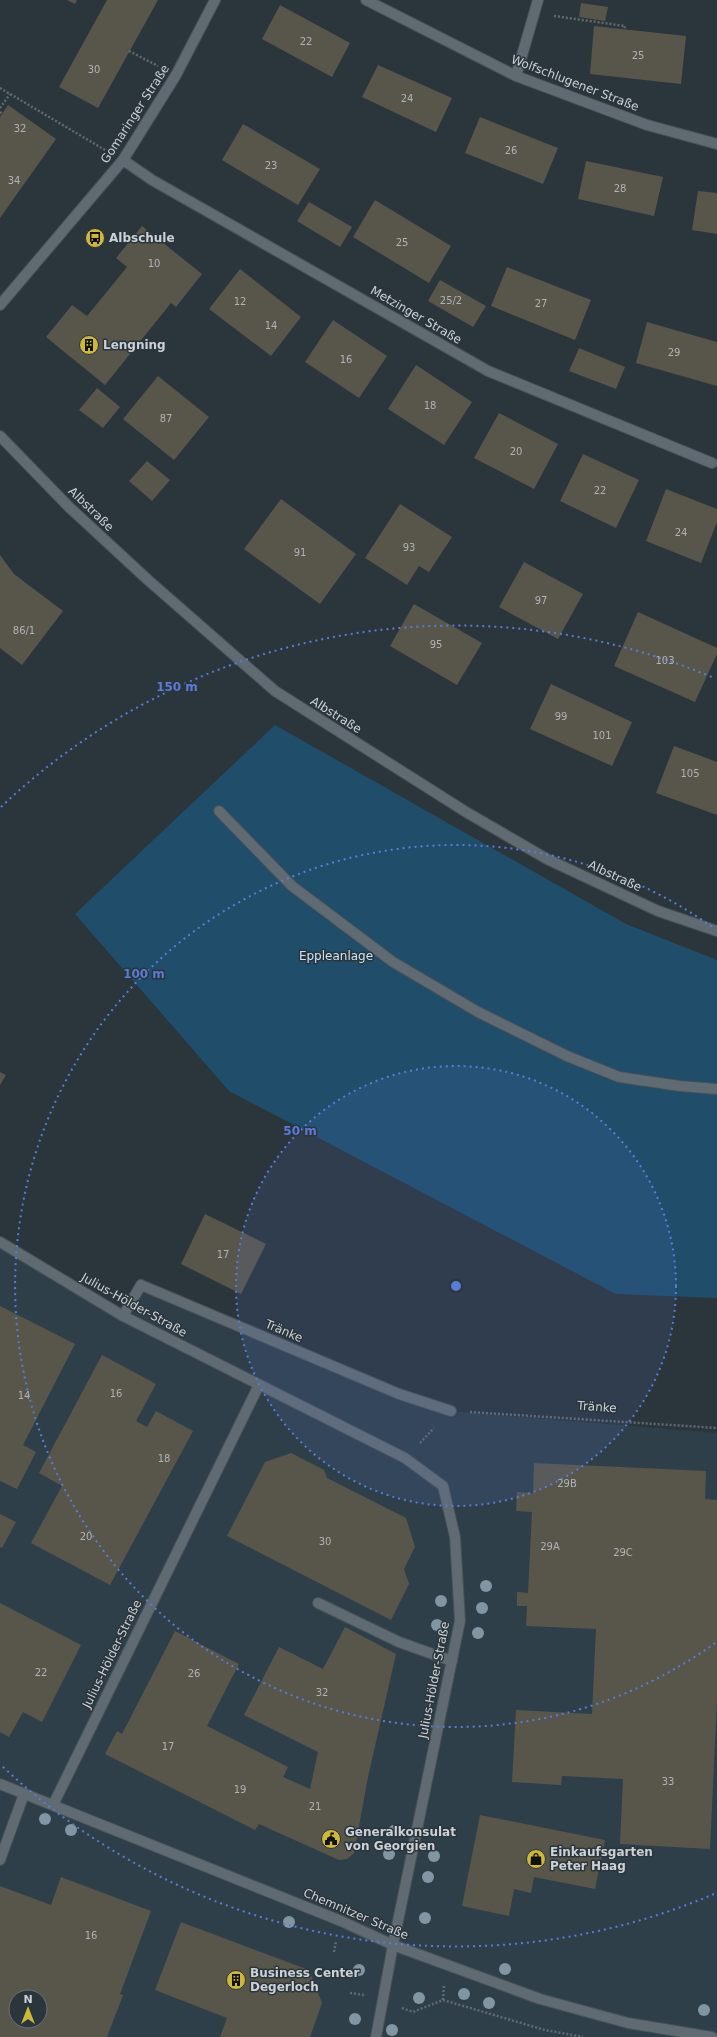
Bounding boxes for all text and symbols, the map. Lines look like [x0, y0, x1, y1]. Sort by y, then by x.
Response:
house number: 22 [300, 36, 312, 47]
house number: 25 [632, 50, 644, 61]
street label: Wolfschlugener Straße [509, 52, 641, 114]
street label: Gomaringer Straße [98, 62, 172, 166]
house number: 30 [88, 64, 100, 75]
house number: 24 [401, 93, 413, 104]
house number: 32 [14, 123, 26, 134]
house number: 26 [505, 145, 517, 156]
house number: 23 [265, 160, 277, 171]
house number: 34 [8, 175, 20, 186]
house number: 28 [614, 183, 626, 194]
bus stop icon: Albschule [84, 227, 106, 249]
place label: Albschule [109, 231, 175, 245]
house number: 25 [396, 237, 408, 248]
house number: 10 [148, 258, 160, 269]
street label: Metzinger Straße [368, 283, 464, 347]
house number: 25/2 [440, 295, 462, 306]
house number: 12 [234, 296, 246, 307]
house number: 27 [535, 298, 547, 309]
house number: 14 [265, 320, 277, 331]
building icon: Lengning [78, 334, 100, 356]
place label: Lengning [103, 338, 166, 352]
house number: 29 [668, 347, 680, 358]
house number: 16 [340, 354, 352, 365]
house number: 18 [424, 400, 436, 411]
house number: 87 [160, 413, 172, 424]
house number: 20 [510, 446, 522, 457]
street label: Albstraße [66, 484, 116, 534]
house number: 22 [594, 485, 606, 496]
house number: 24 [675, 527, 687, 538]
house number: 93 [403, 542, 415, 553]
house number: 91 [294, 547, 306, 558]
house number: 97 [535, 595, 547, 606]
house number: 86/1 [13, 625, 35, 636]
house number: 95 [430, 639, 442, 650]
house number: 103 [655, 655, 675, 666]
text: 150 m [156, 680, 198, 694]
street label: Albstraße [308, 694, 364, 736]
house number: 99 [555, 711, 567, 722]
house number: 101 [592, 730, 612, 741]
house number: 105 [680, 768, 700, 779]
street label: Albstraße [586, 858, 644, 894]
park label: Eppleanlage [299, 949, 373, 963]
text: 100 m [123, 967, 165, 981]
text: 50 m [283, 1124, 317, 1138]
house number: 17 [217, 1249, 229, 1260]
street label: Julius-Hölder-Straße [78, 1270, 189, 1340]
centre of rings [449, 1279, 463, 1293]
street label: Tränke [262, 1316, 305, 1345]
house number: 16 [110, 1388, 122, 1399]
house number: 14 [18, 1390, 30, 1401]
street label: Tränke [576, 1399, 617, 1415]
house number: 18 [158, 1453, 170, 1464]
house number: 29B [557, 1478, 577, 1489]
house number: 20 [80, 1531, 92, 1542]
house number: 30 [319, 1536, 331, 1547]
house number: 29A [540, 1541, 560, 1552]
house number: 29C [613, 1547, 633, 1558]
street label: Julius-Hölder-Straße [79, 1598, 144, 1711]
street label: Julius-Hölder-Straße [416, 1620, 452, 1741]
house number: 22 [35, 1667, 47, 1678]
house number: 26 [188, 1668, 200, 1679]
house number: 32 [316, 1687, 328, 1698]
house number: 17 [162, 1741, 174, 1752]
house number: 33 [662, 1776, 674, 1787]
house number: 19 [234, 1784, 246, 1795]
house number: 21 [309, 1801, 321, 1812]
place label: Generalkonsulat von Georgien [345, 1825, 456, 1853]
public building icon: Generalkonsulat von Georgien [320, 1828, 342, 1850]
place label: Einkaufsgarten Peter Haag [550, 1845, 653, 1873]
shop icon: Einkaufsgarten Peter Haag [525, 1848, 547, 1870]
street label: Chemnitzer Straße [301, 1886, 411, 1942]
house number: 16 [85, 1930, 97, 1941]
place label: Business Center Degerloch [250, 1966, 359, 1994]
building icon: Business Center Degerloch [225, 1969, 247, 1991]
north arrow [8, 1989, 48, 2029]
text: N [23, 1993, 33, 2006]

